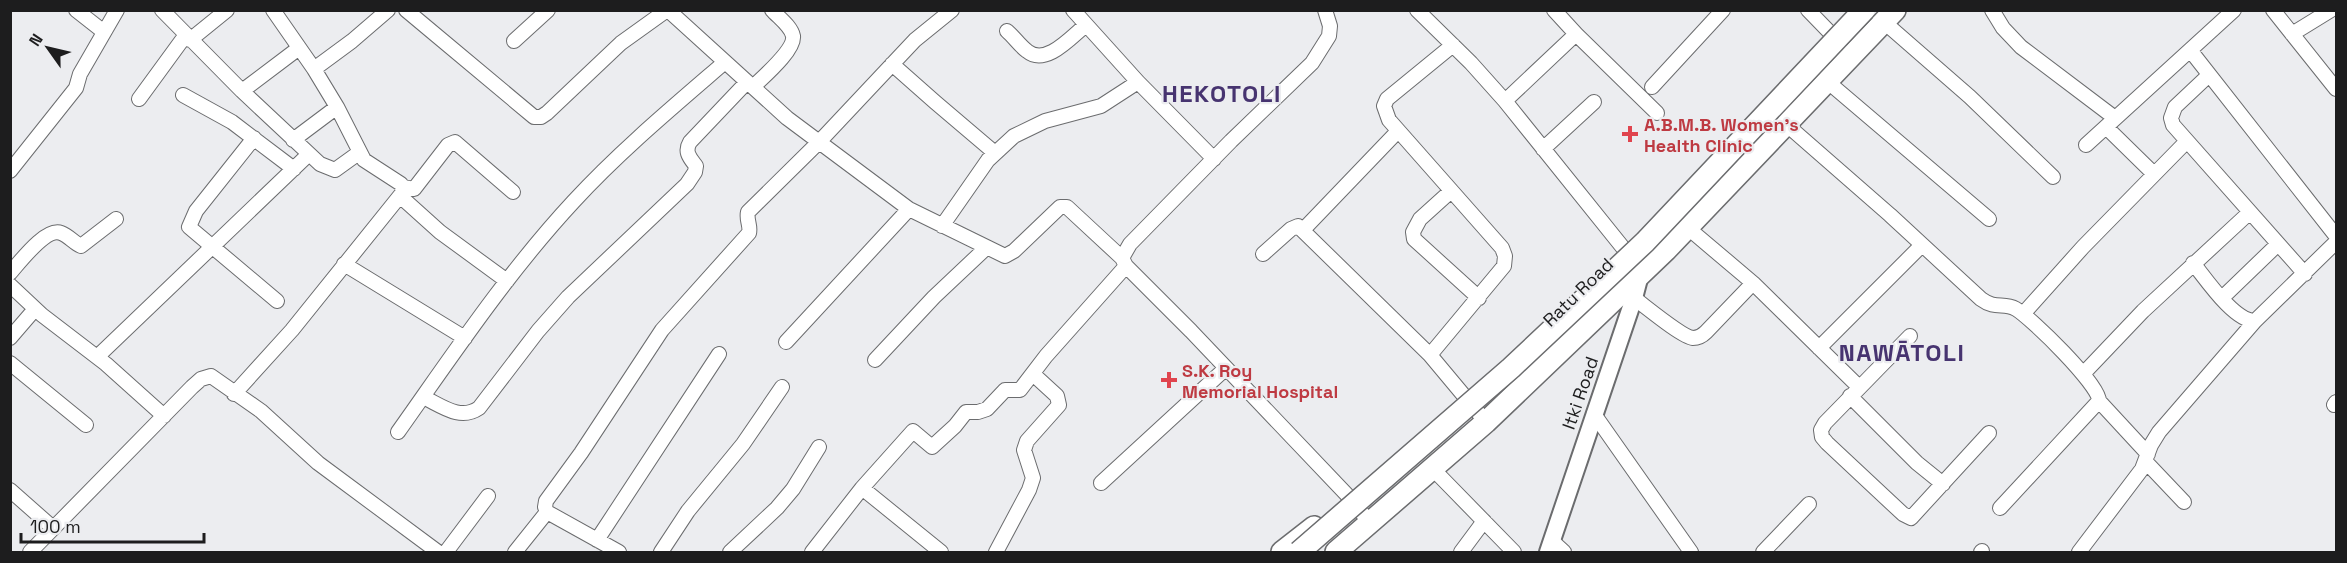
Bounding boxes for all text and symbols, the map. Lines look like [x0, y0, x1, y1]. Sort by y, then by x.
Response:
north arrow [18, 18, 78, 78]
text: N [24, 30, 48, 50]
district label: HEKOTOLI [1162, 78, 1282, 109]
place label: A.B.M.B. Women's Health Clinic [1644, 113, 1799, 157]
marker: A.B.M.B. Women's Health Clinic [1621, 125, 1639, 143]
street label: Ratu Road [1538, 253, 1618, 331]
district label: NAWĀTOLI [1839, 337, 1965, 368]
street label: Itki Road [1557, 354, 1603, 432]
place label: S.K. Roy Memorial Hospital [1182, 359, 1338, 403]
marker: S.K. Roy Memorial Hospital [1160, 371, 1178, 389]
scale bar [21, 506, 204, 544]
text: 100 m [30, 515, 81, 538]

